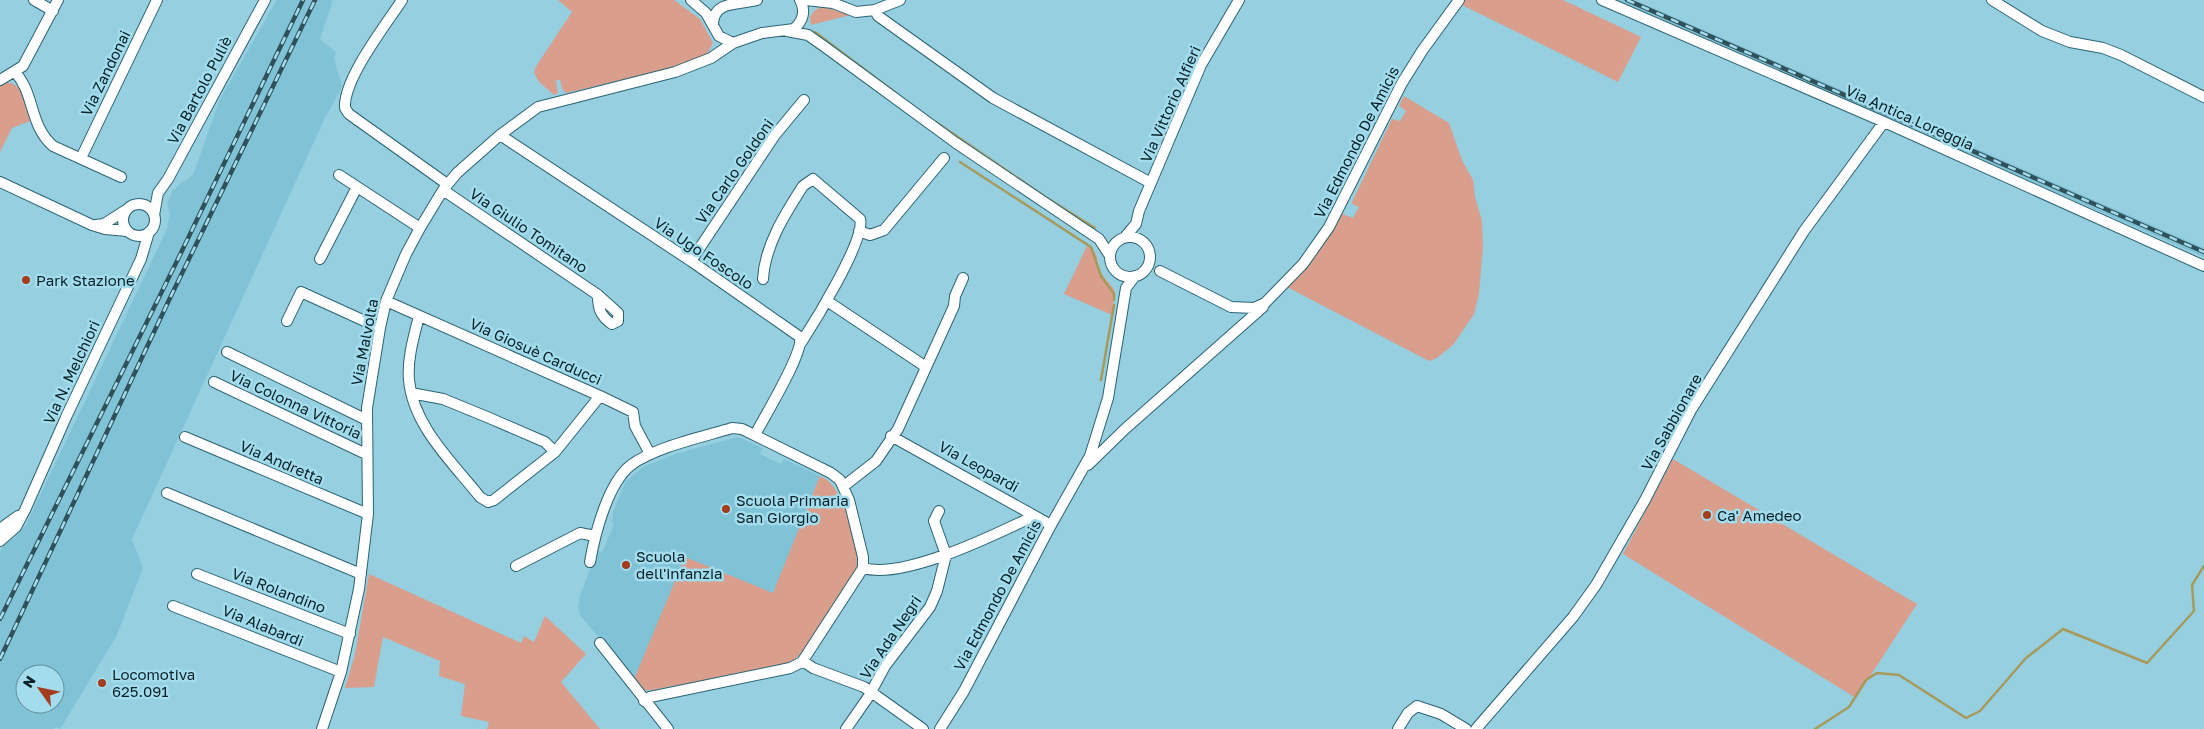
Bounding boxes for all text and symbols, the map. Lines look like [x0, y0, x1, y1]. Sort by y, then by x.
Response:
street label: Via Zandonai [77, 27, 133, 119]
street label: Via Bartolo Puliè [163, 33, 235, 147]
street label: Via Vittorio Alfieri [1136, 43, 1204, 165]
street label: Via Edmondo De Amicis [1310, 63, 1402, 221]
street label: Via Antica Loreggia [1843, 81, 1977, 153]
street label: Via Carlo Goldoni [691, 115, 777, 227]
street label: Via Giulio Tomitano [467, 184, 591, 276]
street label: Via Ugo Foscolo [651, 213, 757, 293]
place label: Park Stazione [36, 271, 135, 289]
marker: Park Stazione [20, 274, 32, 286]
street label: Via Malvolta [347, 297, 381, 387]
street label: Via Giosuè Carducci [467, 314, 605, 388]
street label: Via N. Melchiori [39, 317, 103, 427]
street label: Via Colonna Vittoria [227, 366, 365, 442]
street label: Via Sabbionare [1637, 370, 1705, 474]
street label: Via Andretta [237, 436, 327, 488]
street label: Via Leopardi [936, 437, 1022, 495]
place label: Scuola Primaria San Giorgio [736, 491, 849, 526]
marker: Scuola Primaria San Giorgio [720, 503, 732, 515]
place label: Ca' Amedeo [1717, 506, 1802, 524]
marker: Ca' Amedeo [1701, 509, 1713, 521]
street label: Via Edmondo De Amicis [950, 516, 1045, 674]
place label: Scuola dell'infanzia [636, 547, 723, 582]
marker: Scuola dell'infanzia [620, 559, 632, 571]
street label: Via Rolandino [229, 564, 329, 616]
street label: Via Ada Negri [855, 592, 925, 682]
street label: Via Alabardi [220, 601, 306, 649]
north arrow [15, 664, 65, 714]
place label: Locomotiva 625.091 [112, 665, 195, 700]
text: N [19, 673, 39, 691]
marker: Locomotiva 625.091 [96, 677, 108, 689]

